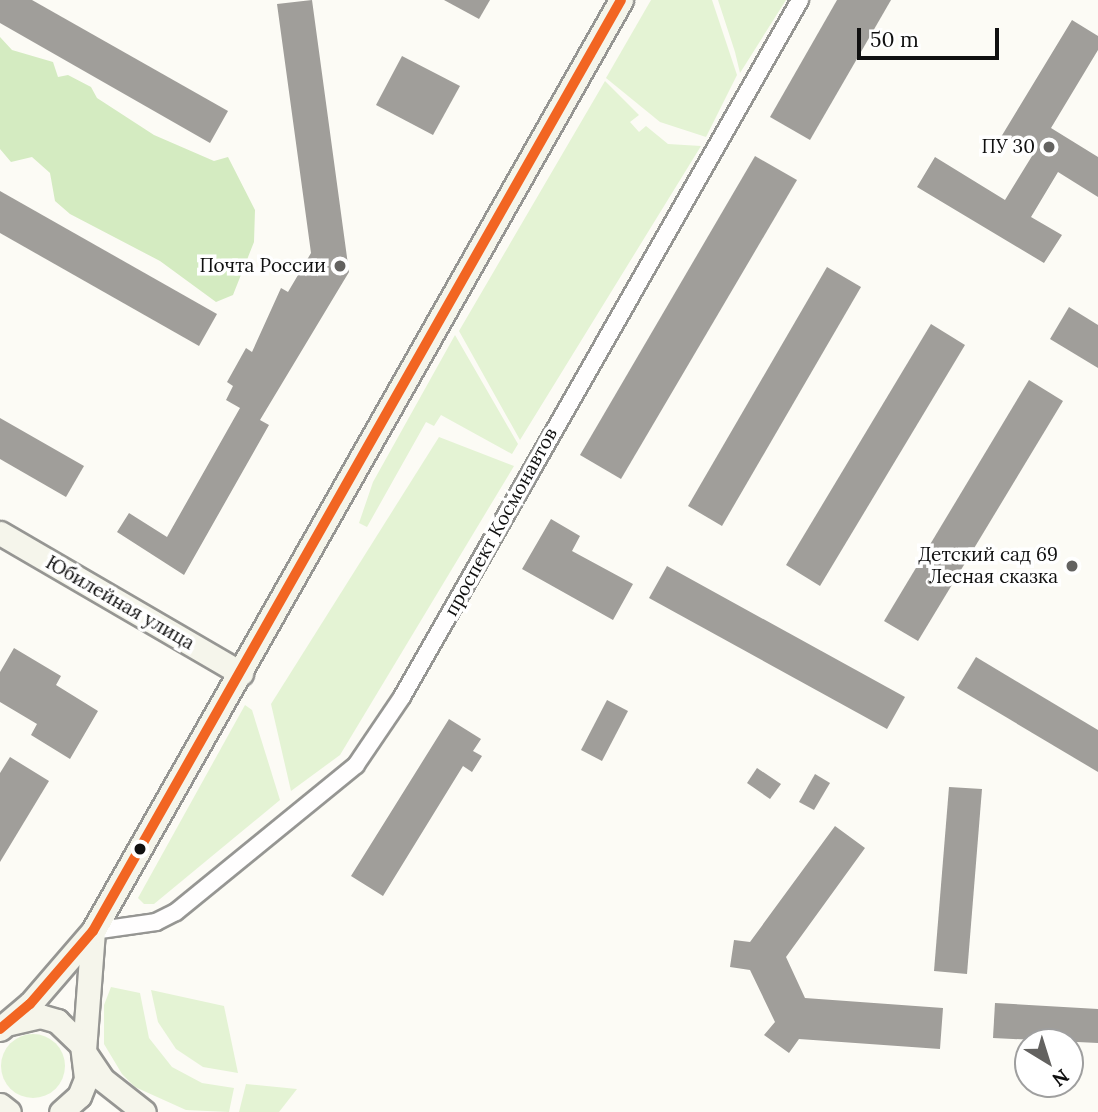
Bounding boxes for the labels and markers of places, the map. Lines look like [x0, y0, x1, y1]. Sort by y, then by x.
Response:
place label: ПУ 30 [982, 136, 1035, 158]
marker: ПУ 30 [1041, 139, 1057, 155]
place label: Почта России [199, 255, 326, 277]
marker: Почта России [332, 258, 348, 274]
place label: Детский сад 69 Лесная сказка [918, 544, 1058, 588]
marker: Детский сад 69 Лесная сказка [1064, 558, 1080, 574]
unlabelled marker [133, 842, 147, 856]

